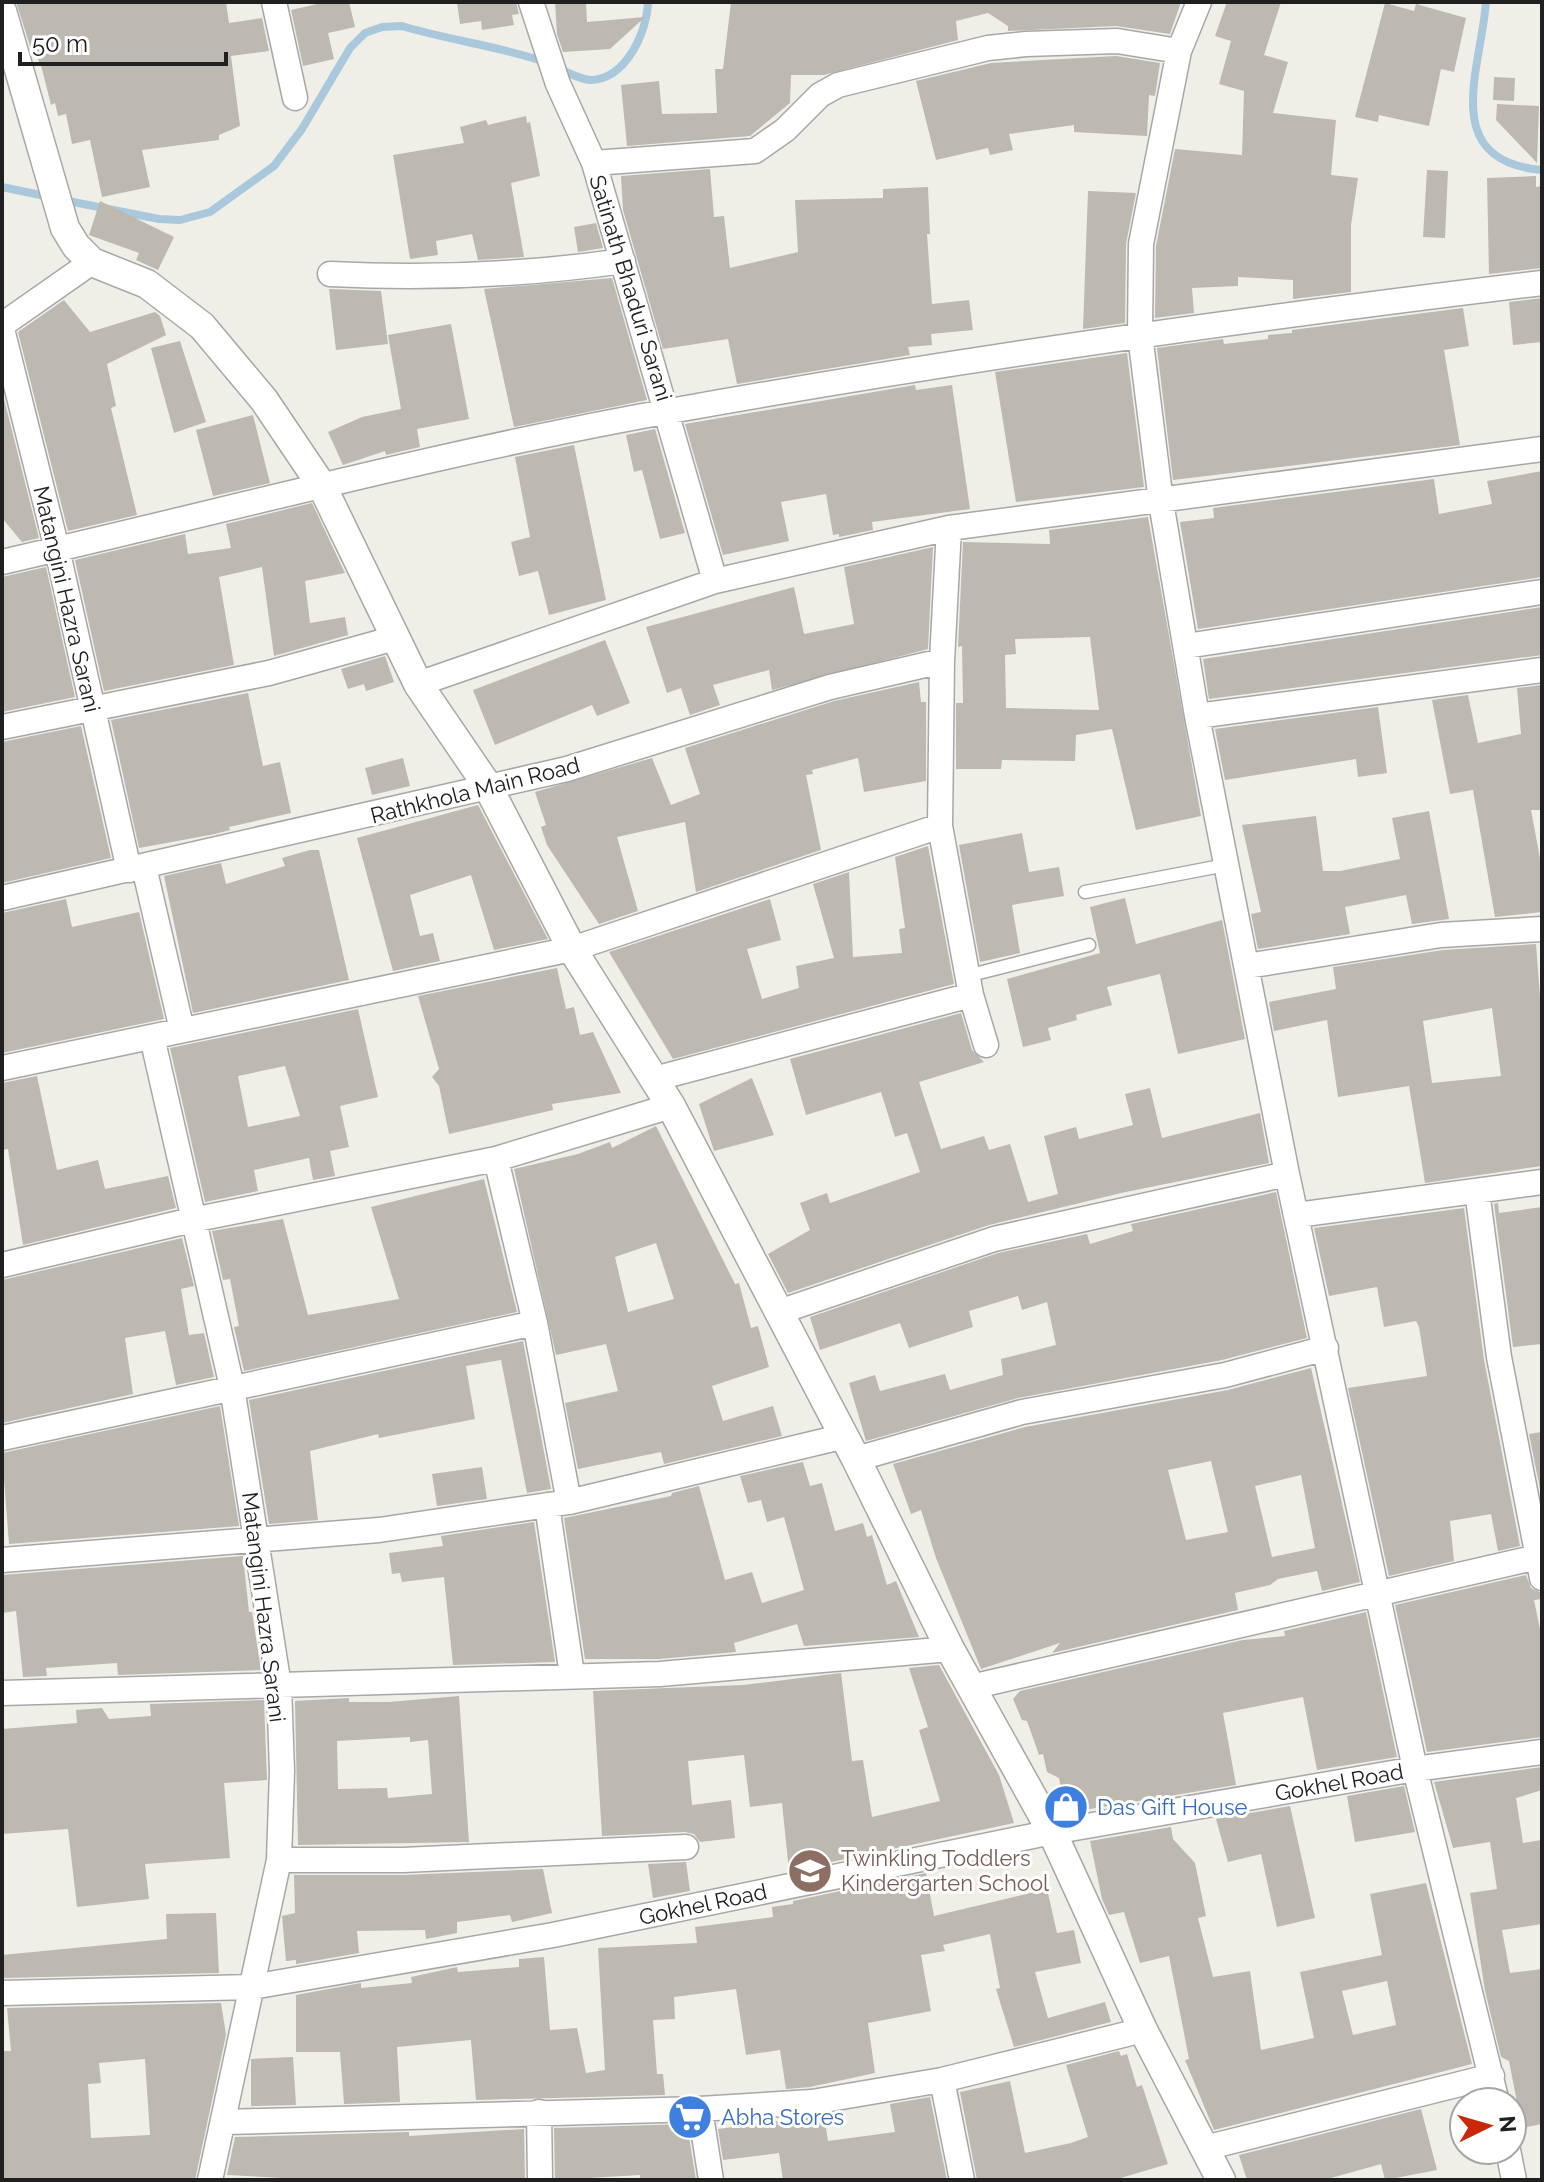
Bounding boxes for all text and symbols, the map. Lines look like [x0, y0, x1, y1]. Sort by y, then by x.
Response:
scale bar [20, 16, 226, 66]
text: 50 m [32, 29, 88, 58]
street label: Satinath Bhaduri Sarani [584, 172, 678, 404]
street label: Matangini Hazra Sarani [28, 483, 106, 715]
street label: Rathkhola Main Road [368, 751, 582, 829]
street label: Matangini Hazra Sarani [237, 1490, 291, 1724]
street label: Gokhel Road [1273, 1758, 1405, 1806]
shop icon: Das Gift House [1042, 1783, 1090, 1831]
place label: Das Gift House [1097, 1794, 1248, 1820]
place label: Twinkling Toddlers Kindergarten School [841, 1845, 1049, 1896]
school or university icon: Twinkling Toddlers Kindergarten School [786, 1847, 834, 1895]
street label: Gokhel Road [637, 1878, 769, 1930]
north arrow [1448, 2086, 1528, 2166]
supermarket icon: Abha Stores [666, 2093, 714, 2141]
place label: Abha Stores [721, 2104, 844, 2130]
text: N [1494, 2115, 1522, 2134]

